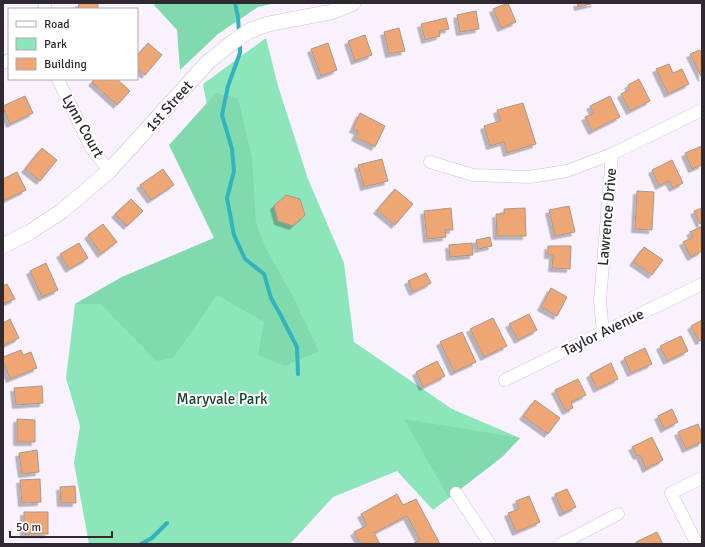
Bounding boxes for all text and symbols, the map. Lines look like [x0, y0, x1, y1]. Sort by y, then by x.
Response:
legend [8, 8, 138, 80]
text: Road [44, 17, 70, 32]
text: Park [44, 37, 67, 52]
text: Building [44, 57, 87, 72]
street label: 1st Street [141, 77, 197, 135]
street label: Lynn Court [58, 91, 108, 161]
street label: Lawrence Drive [594, 167, 620, 267]
street label: Taylor Avenue [559, 305, 647, 359]
park label: Maryvale Park [177, 390, 268, 408]
scale bar [10, 513, 112, 539]
text: 50 m [16, 520, 41, 535]

